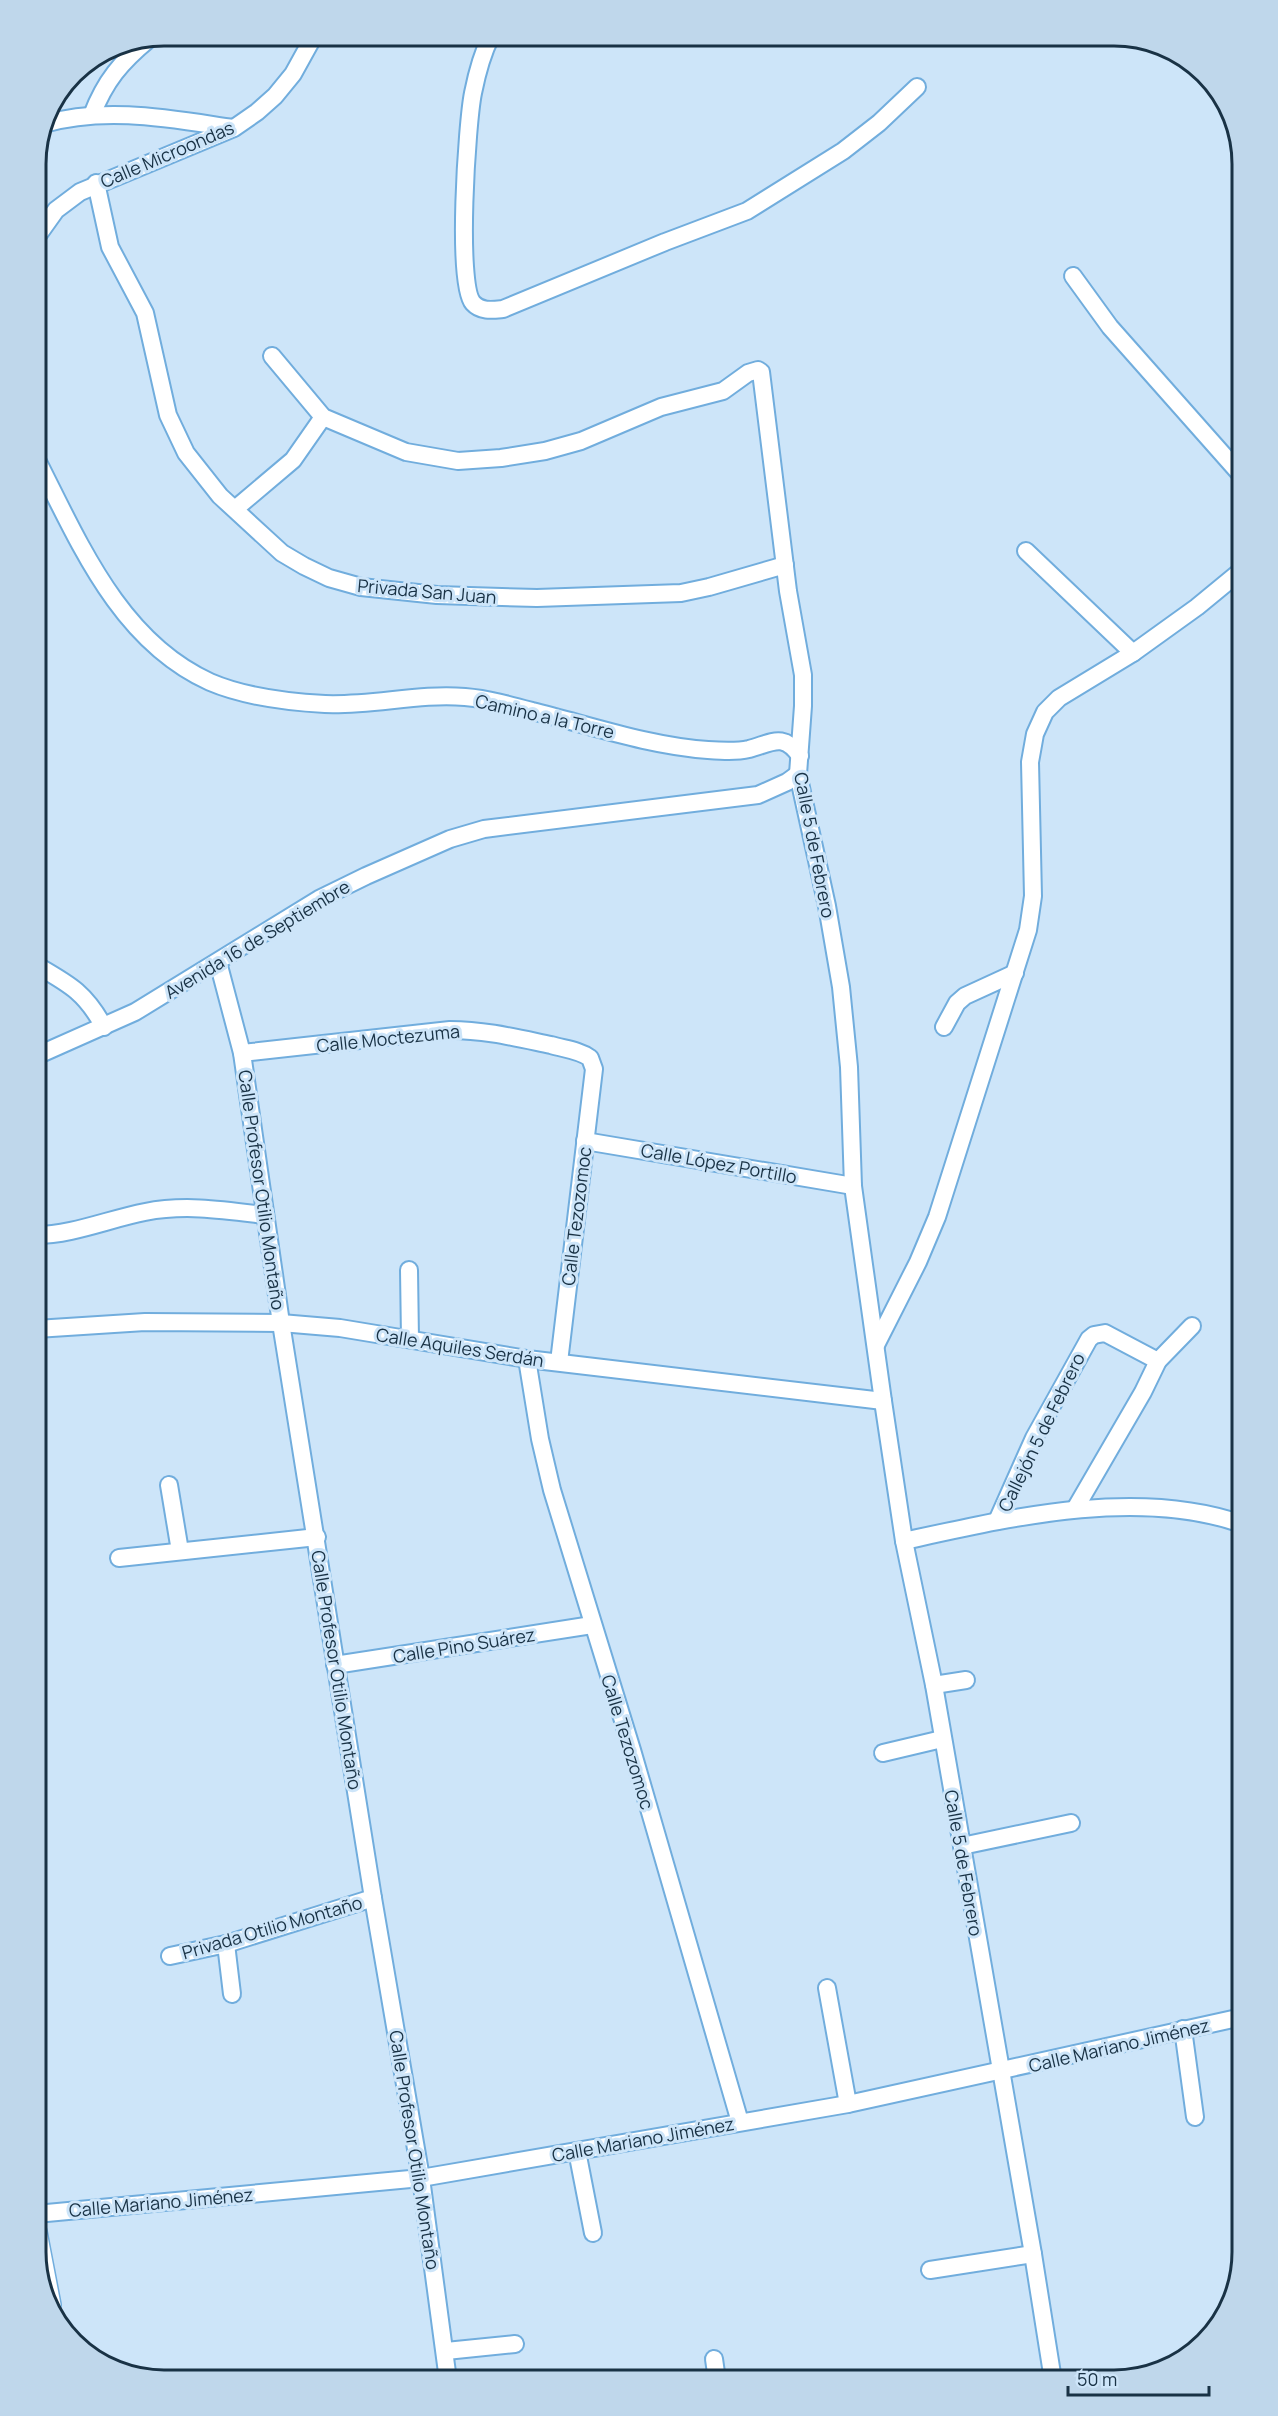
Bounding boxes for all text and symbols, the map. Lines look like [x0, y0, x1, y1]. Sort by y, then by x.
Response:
street label: Calle Microondas [96, 115, 238, 193]
street label: Privada San Juan [356, 573, 498, 609]
street label: Camino a la Torre [473, 688, 617, 744]
street label: Calle 5 de Febrero [789, 770, 841, 920]
street label: Avenida 16 de Septiembre [160, 874, 354, 1004]
street label: Calle Moctezuma [315, 1019, 461, 1057]
street label: Calle Profesor Otilio Montaño [233, 1068, 291, 1312]
street label: Calle López Portillo [639, 1137, 799, 1189]
street label: Calle Tezozomoc [556, 1145, 596, 1287]
street label: Calle Aquiles Serdán [374, 1322, 546, 1372]
street label: Callejón 5 de Febrero [992, 1349, 1090, 1515]
street label: Calle Profesor Otilio Montaño [306, 1549, 368, 1791]
street label: Calle Pino Suárez [391, 1622, 537, 1668]
street label: Calle Tezozomoc [596, 1672, 660, 1812]
street label: Calle 5 de Febrero [939, 1788, 989, 1938]
street label: Privada Otilio Montaño [179, 1890, 365, 1964]
street label: Calle Mariano Jiménez [1026, 2013, 1212, 2077]
street label: Calle Profesor Otilio Montaño [384, 2029, 446, 2271]
street label: Calle Mariano Jiménez [550, 2111, 736, 2167]
street label: Calle Mariano Jiménez [68, 2182, 254, 2222]
scale bar [1068, 2359, 1209, 2397]
text: 50 m [1077, 2367, 1117, 2391]

